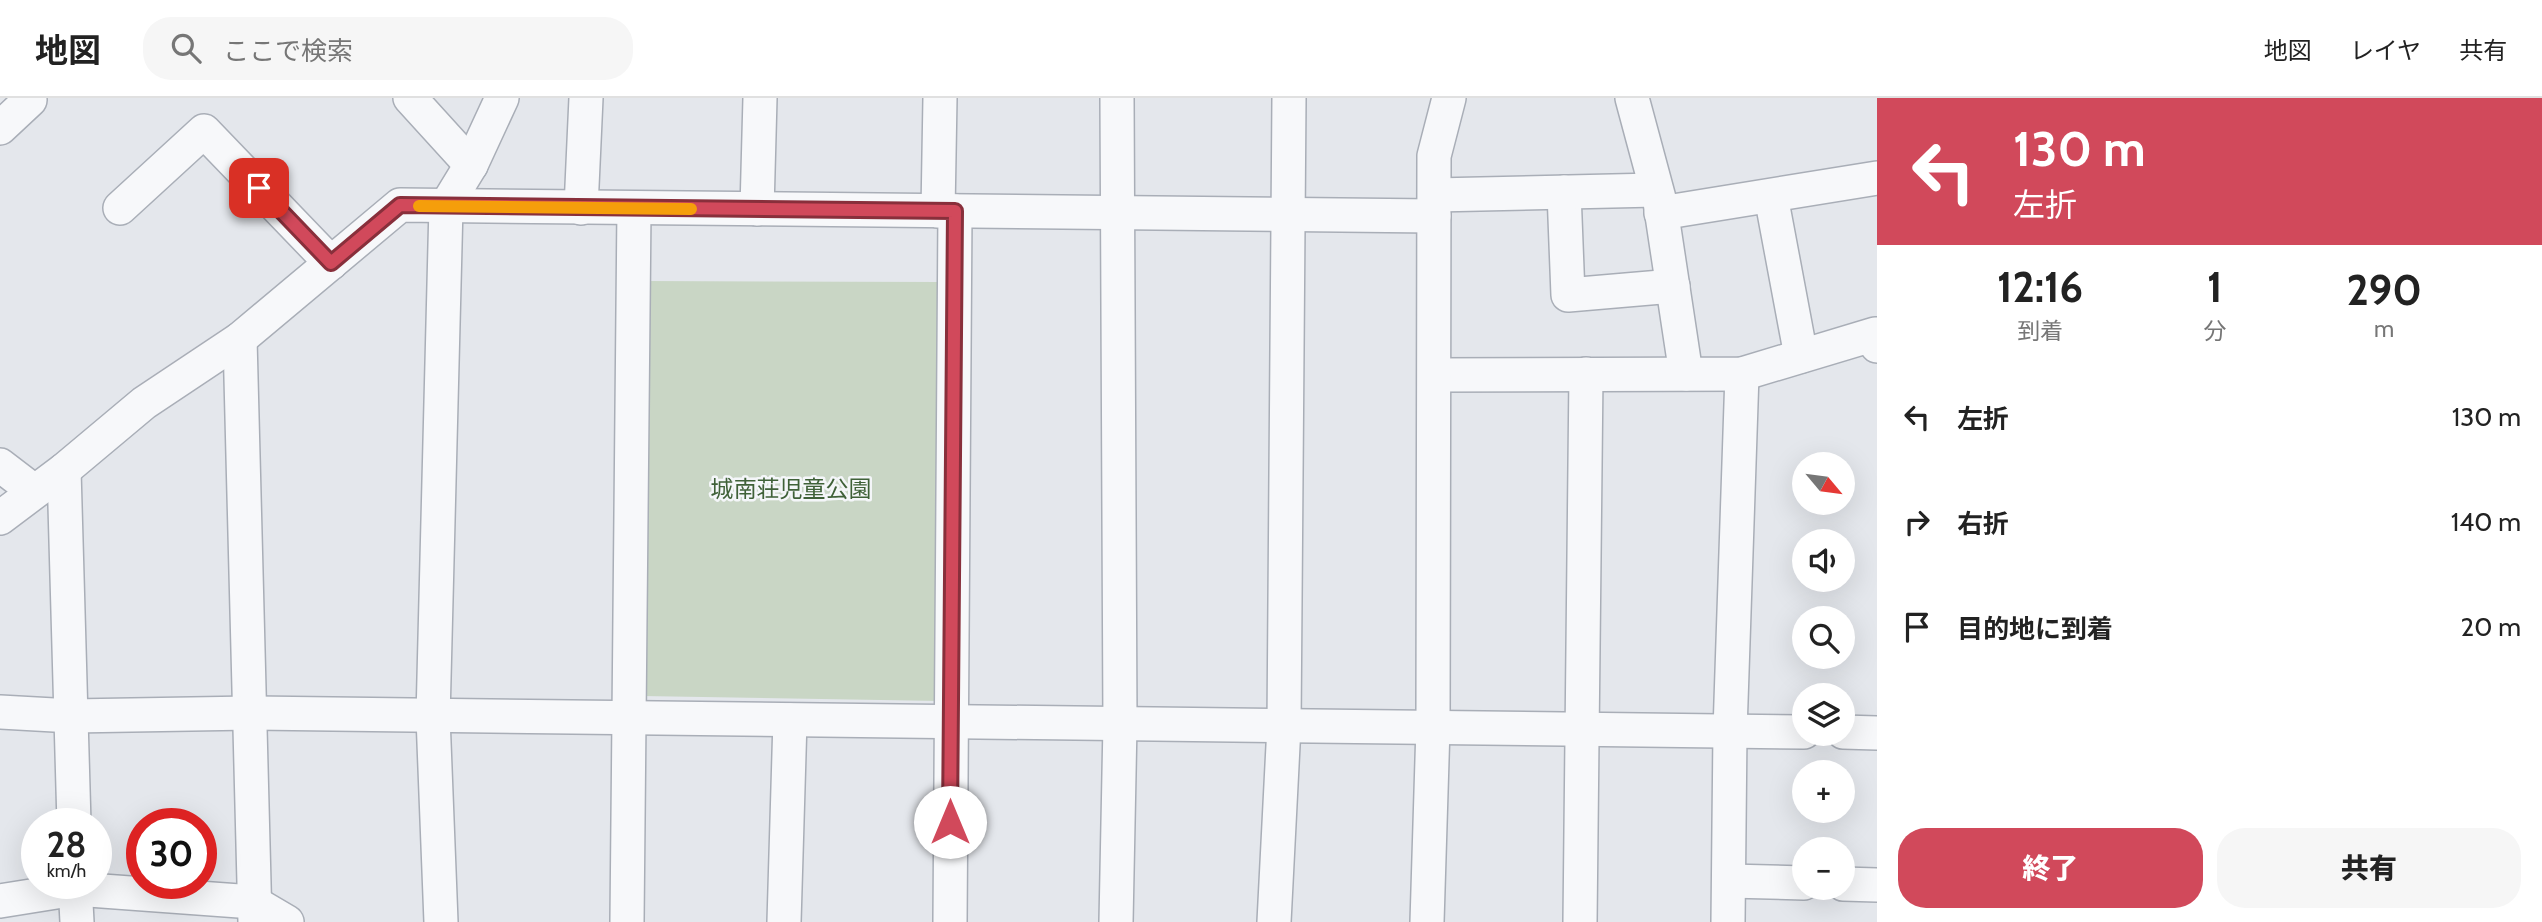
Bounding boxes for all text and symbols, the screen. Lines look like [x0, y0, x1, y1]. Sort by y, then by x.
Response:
search box [143, 17, 633, 80]
icon: search [167, 29, 205, 67]
text: 地図 [35, 30, 101, 70]
text: ここで検索 [223, 35, 353, 67]
text: 地図 [2264, 36, 2312, 65]
text: レイヤ [2350, 36, 2421, 65]
text: 共有 [2459, 36, 2507, 65]
text: 130 m [2013, 119, 2146, 178]
icon: left [1898, 126, 1989, 217]
pin [229, 158, 289, 218]
icon: arrive [240, 169, 278, 207]
text: 左折 [2013, 185, 2077, 224]
text: 12:16 [1997, 261, 2083, 313]
text: 1 [2207, 261, 2223, 313]
text: 290 [2346, 264, 2422, 316]
text: m [2374, 315, 2394, 343]
text: 到着 [2017, 317, 2063, 345]
text: 分 [2203, 317, 2226, 345]
icon: left [1898, 398, 1936, 436]
text: 130 m [2452, 401, 2521, 433]
text: 左折 [1957, 403, 2009, 435]
north arrow [1792, 452, 1855, 514]
map controls [1792, 452, 1855, 900]
park label: 城南荘児童公園 [711, 475, 872, 503]
icon: right [1898, 503, 1936, 541]
text: 140 m [2451, 506, 2521, 538]
text: 右折 [1957, 508, 2009, 540]
button: sound [1792, 529, 1855, 592]
button: search [1792, 606, 1855, 669]
icon: arrive [1898, 608, 1936, 646]
text: 20 m [2461, 611, 2521, 643]
text: 目的地に到着 [1957, 613, 2113, 645]
button: layers [1792, 683, 1855, 746]
button: + [1792, 760, 1855, 823]
position arrow [913, 785, 987, 859]
speed limit sign: 30 [126, 808, 217, 899]
text: 28 [47, 823, 86, 866]
button: 終了 [1898, 828, 2203, 908]
button: 共有 [2217, 828, 2521, 908]
button: − [1792, 837, 1855, 900]
text: km/h [47, 860, 86, 882]

